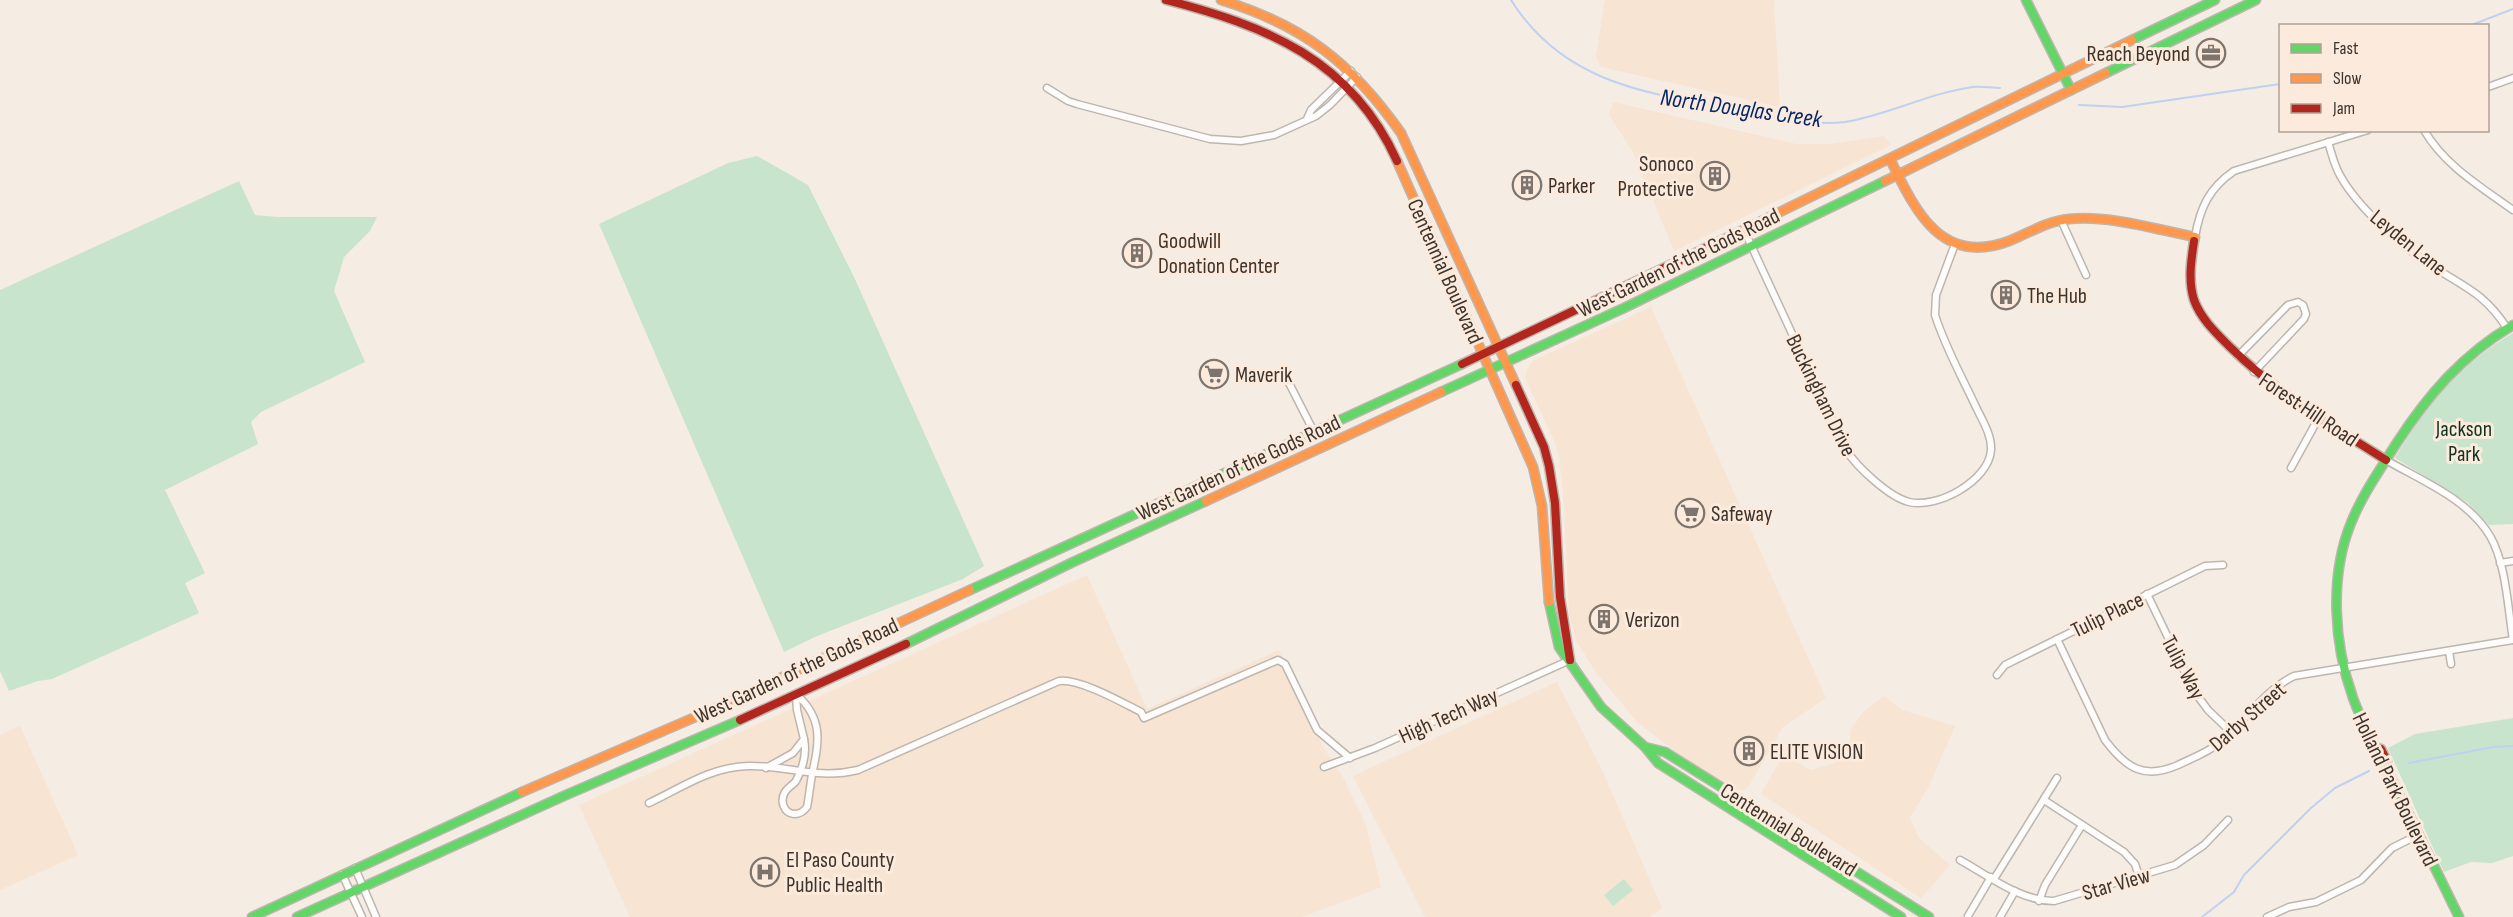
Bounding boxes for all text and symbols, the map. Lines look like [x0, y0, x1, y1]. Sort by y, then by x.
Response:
legend [2279, 24, 2489, 132]
office icon: Reach Beyond [2195, 37, 2227, 69]
text: Fast [2333, 38, 2359, 59]
place label: Reach Beyond [2087, 41, 2190, 68]
text: Slow [2333, 68, 2362, 89]
water label: North Douglas Creek [1659, 83, 1824, 134]
text: Jam [2332, 98, 2355, 119]
place label: Sonoco Protective [1618, 151, 1694, 203]
building icon: Sonoco Protective [1699, 160, 1731, 192]
building icon: Parker [1511, 169, 1543, 201]
place label: Parker [1548, 173, 1595, 200]
street label: Centennial Boulevard [1401, 195, 1489, 348]
street label: West Garden of the Gods Road [1573, 203, 1784, 324]
street label: Leyden Lane [2364, 204, 2452, 282]
place label: Goodwill Donation Center [1158, 228, 1279, 280]
building icon: Goodwill Donation Center [1121, 237, 1153, 269]
building icon: The Hub [1990, 279, 2022, 311]
place label: The Hub [2027, 283, 2087, 310]
street label: Buckingham Drive [1779, 330, 1862, 461]
supermarket icon: Maverik [1198, 358, 1230, 390]
place label: Maverik [1235, 362, 1293, 389]
street label: Forest Hill Road [2253, 367, 2363, 453]
street label: West Garden of the Gods Road [1132, 409, 1345, 527]
park label: Jackson Park [2435, 416, 2492, 468]
supermarket icon: Safeway [1674, 497, 1706, 529]
place label: Safeway [1711, 501, 1773, 528]
street label: Tulip Place [2067, 586, 2148, 644]
building icon: Verizon [1588, 603, 1620, 635]
place label: Verizon [1625, 607, 1680, 634]
street label: West Garden of the Gods Road [690, 612, 903, 730]
street label: Tulip Way [2155, 631, 2211, 705]
street label: Darby Street [2204, 676, 2292, 758]
street label: High Tech Way [1395, 682, 1503, 750]
street label: Holland Park Boulevard [2346, 709, 2443, 871]
building icon: ELITE VISION [1733, 735, 1765, 767]
place label: ELITE VISION [1770, 739, 1863, 766]
street label: Centennial Boulevard [1715, 778, 1861, 883]
place label: El Paso County Public Health [786, 847, 895, 899]
hospital icon: El Paso County Public Health [749, 856, 781, 888]
street label: Star View [2079, 862, 2154, 907]

